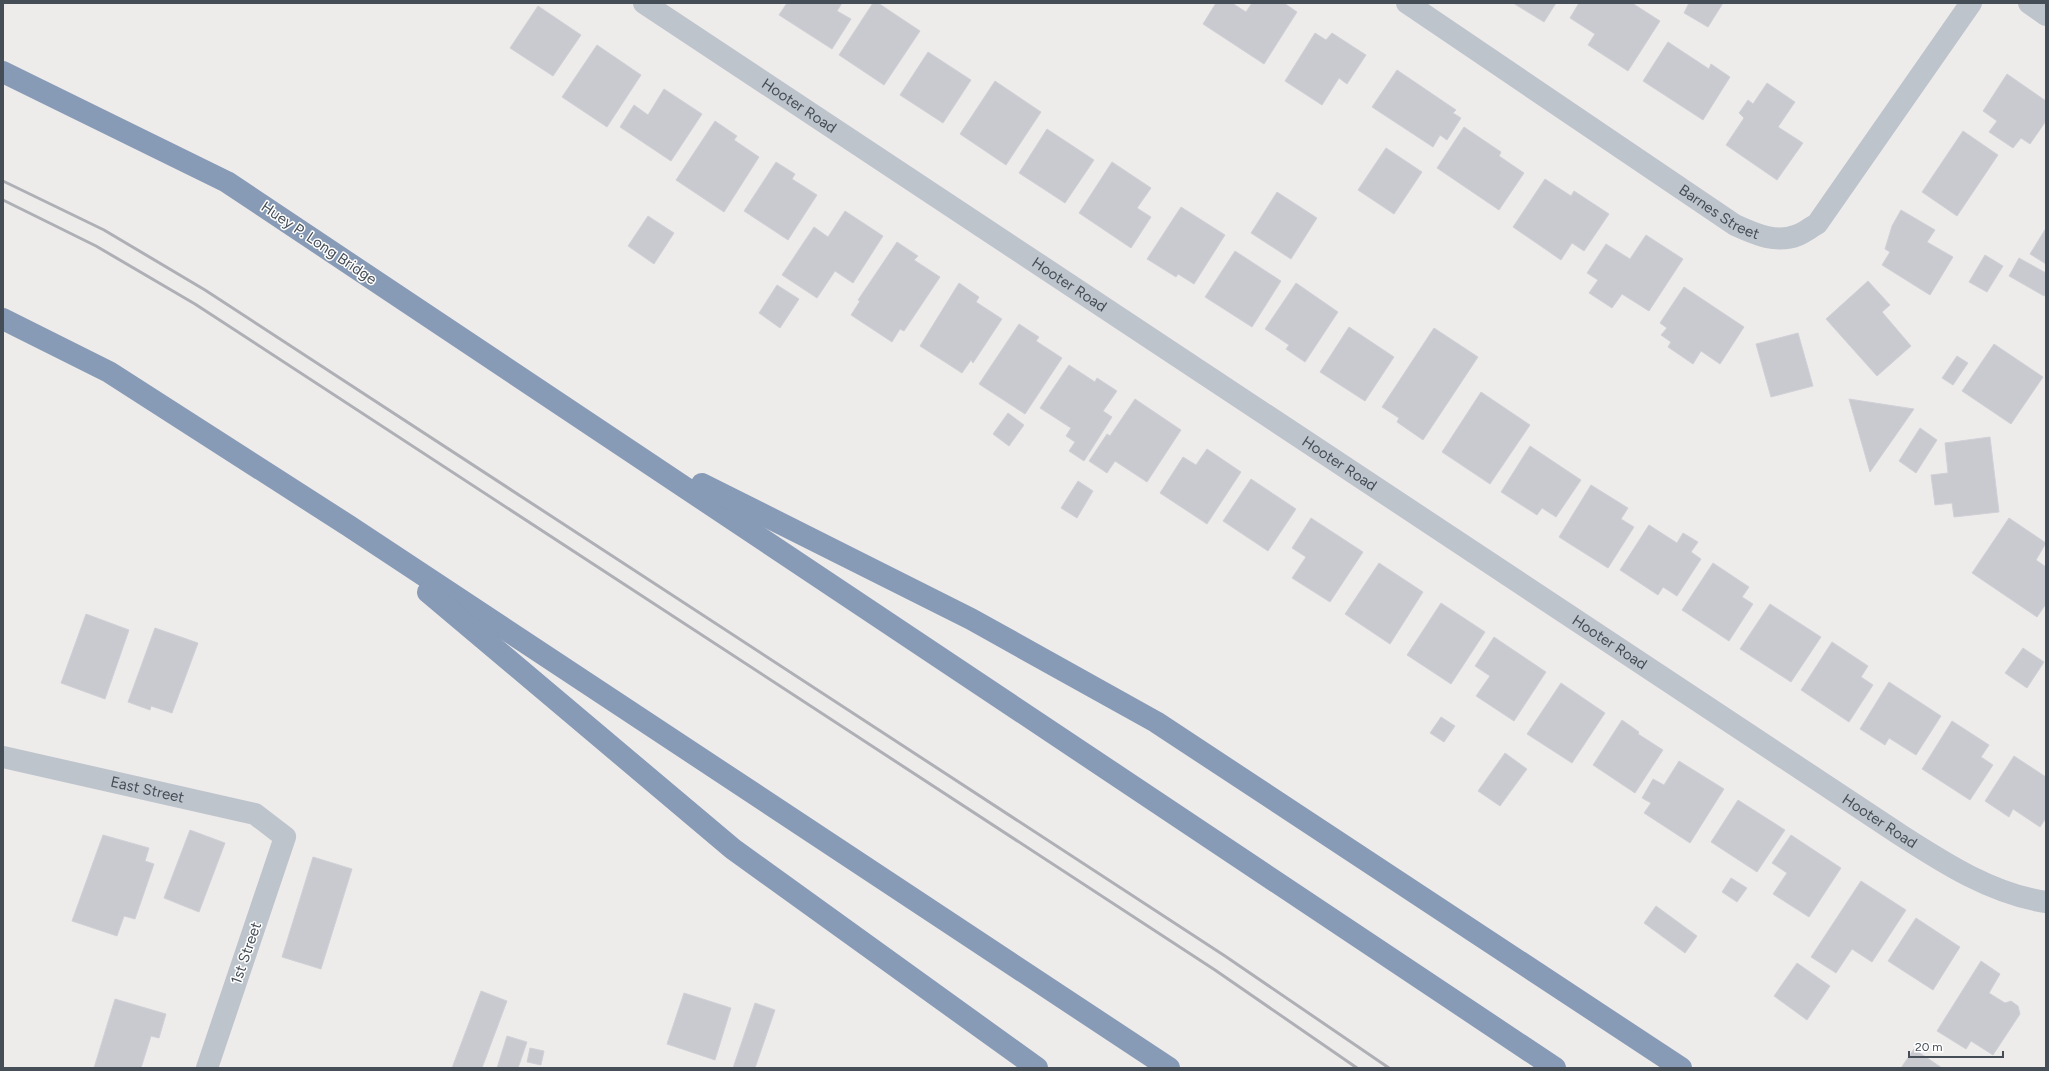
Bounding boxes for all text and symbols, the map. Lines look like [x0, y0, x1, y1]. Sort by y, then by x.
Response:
street label: Hooter Road [758, 74, 840, 137]
street label: Barnes Street [1676, 181, 1762, 243]
street label: Huey P. Long Bridge [258, 198, 380, 288]
street label: Hooter Road [1028, 253, 1110, 316]
street label: Hooter Road [1299, 432, 1380, 495]
street label: Hooter Road [1569, 611, 1650, 674]
street label: East Street [109, 773, 186, 807]
street label: Hooter Road [1839, 790, 1920, 852]
street label: 1st Street [227, 919, 265, 986]
scale bar [1909, 1033, 2003, 1059]
text: 20 m [1915, 1040, 1943, 1054]

